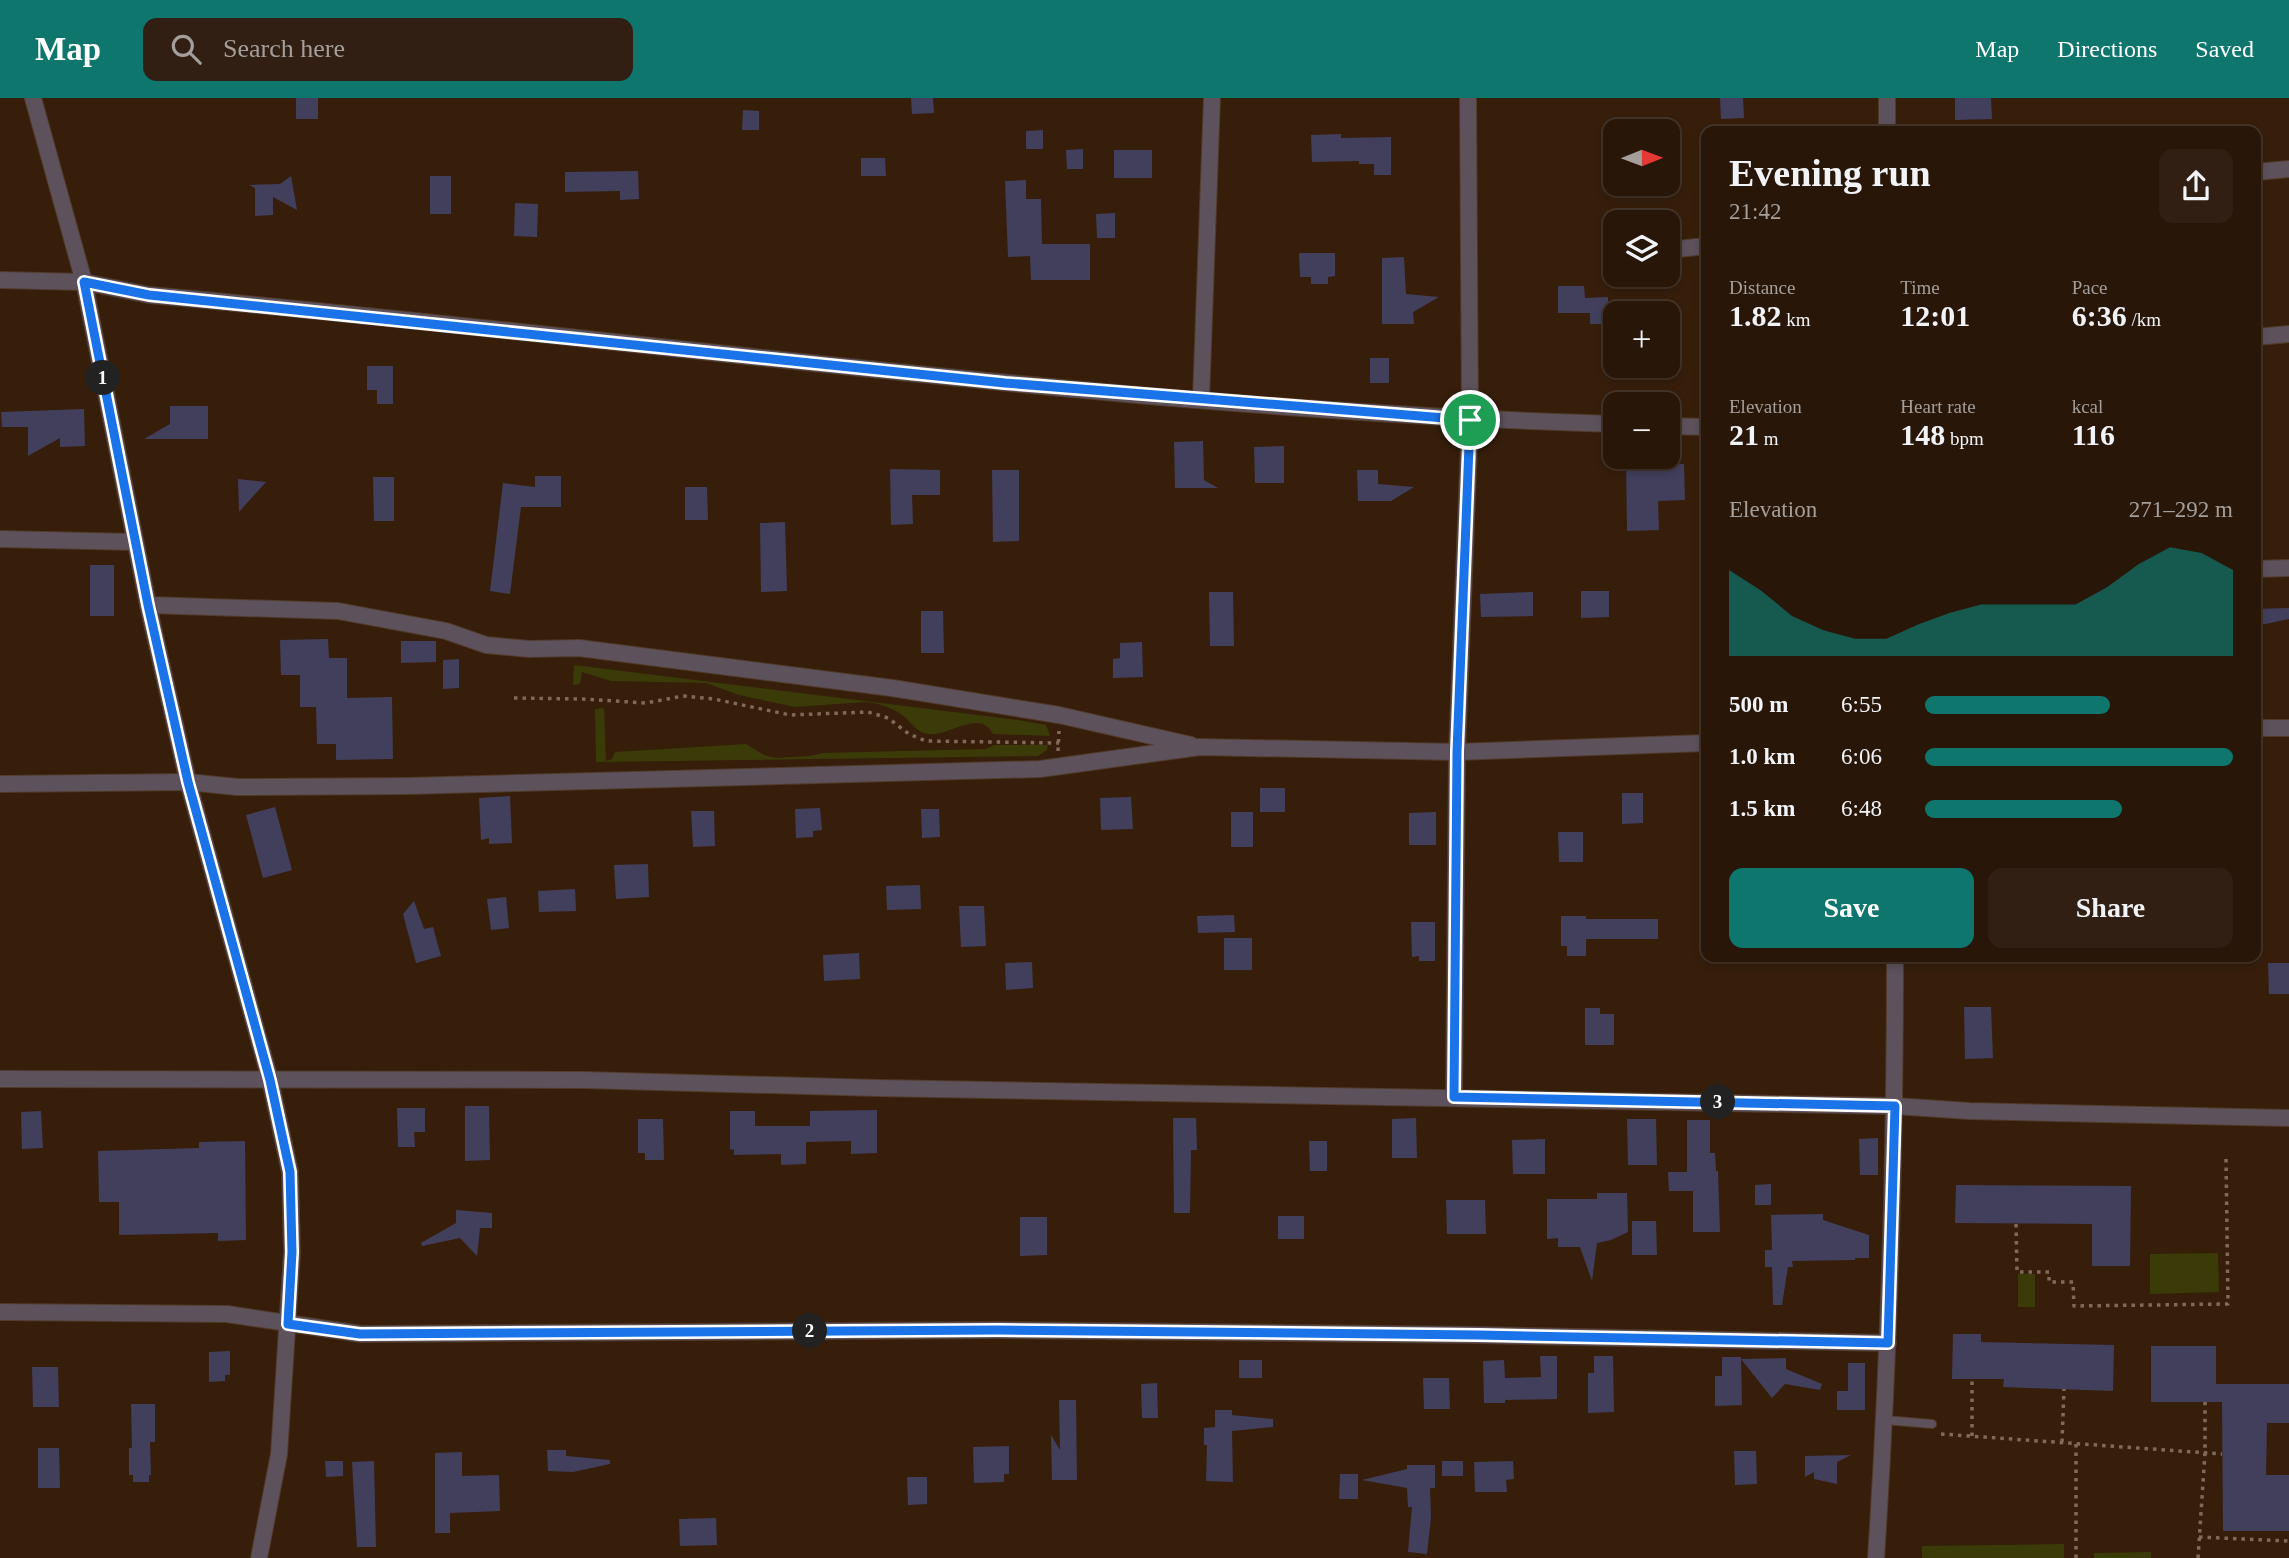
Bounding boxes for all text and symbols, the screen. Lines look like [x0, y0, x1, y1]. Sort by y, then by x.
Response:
search box [143, 18, 633, 81]
icon: search [167, 30, 205, 68]
text: Map [35, 31, 101, 67]
text: Search here [223, 34, 345, 63]
text: Map [1975, 36, 2019, 62]
text: Directions [2057, 36, 2157, 62]
text: Saved [2195, 36, 2254, 62]
north arrow [1603, 119, 1680, 196]
map controls [1603, 119, 1680, 469]
button: share [2159, 149, 2233, 223]
text: Evening run [1729, 152, 1931, 194]
text: 21:42 [1729, 199, 1781, 224]
button: layers [1603, 210, 1680, 287]
text: Distance [1729, 277, 1795, 298]
text: Time [1900, 277, 1940, 298]
text: Pace [2072, 277, 2108, 298]
text: 1.82 [1729, 299, 1782, 332]
text: 12:01 [1900, 299, 1970, 332]
text: 6:36 [2072, 299, 2127, 332]
button: + [1603, 301, 1680, 378]
text: km [1782, 309, 1811, 330]
text: /km [2127, 309, 2161, 330]
pin: 1 [86, 360, 120, 396]
text: 1 [98, 367, 107, 388]
pin [1440, 390, 1500, 450]
button: − [1603, 392, 1680, 469]
text: Elevation [1729, 396, 1802, 417]
text: Heart rate [1900, 396, 1976, 417]
text: kcal [2072, 396, 2103, 417]
icon: arrive [1451, 401, 1489, 439]
text: 21 [1729, 418, 1759, 451]
text: 148 [1900, 418, 1945, 451]
text: 116 [2072, 418, 2115, 451]
text: m [1759, 428, 1779, 449]
text: bpm [1945, 428, 1984, 449]
text: Elevation [1729, 497, 1817, 522]
text: 271–292 m [2129, 497, 2233, 522]
text: 500 m [1729, 692, 1788, 717]
text: 6:55 [1841, 692, 1882, 717]
text: 1.0 km [1729, 744, 1795, 769]
text: 6:06 [1841, 744, 1882, 769]
text: 1.5 km [1729, 796, 1795, 821]
text: 6:48 [1841, 796, 1882, 821]
button: Save [1729, 868, 1974, 948]
button: Share [1988, 868, 2233, 948]
pin: 3 [1700, 1084, 1736, 1119]
text: 3 [1713, 1091, 1722, 1112]
pin: 2 [792, 1314, 828, 1348]
text: 2 [805, 1320, 814, 1341]

